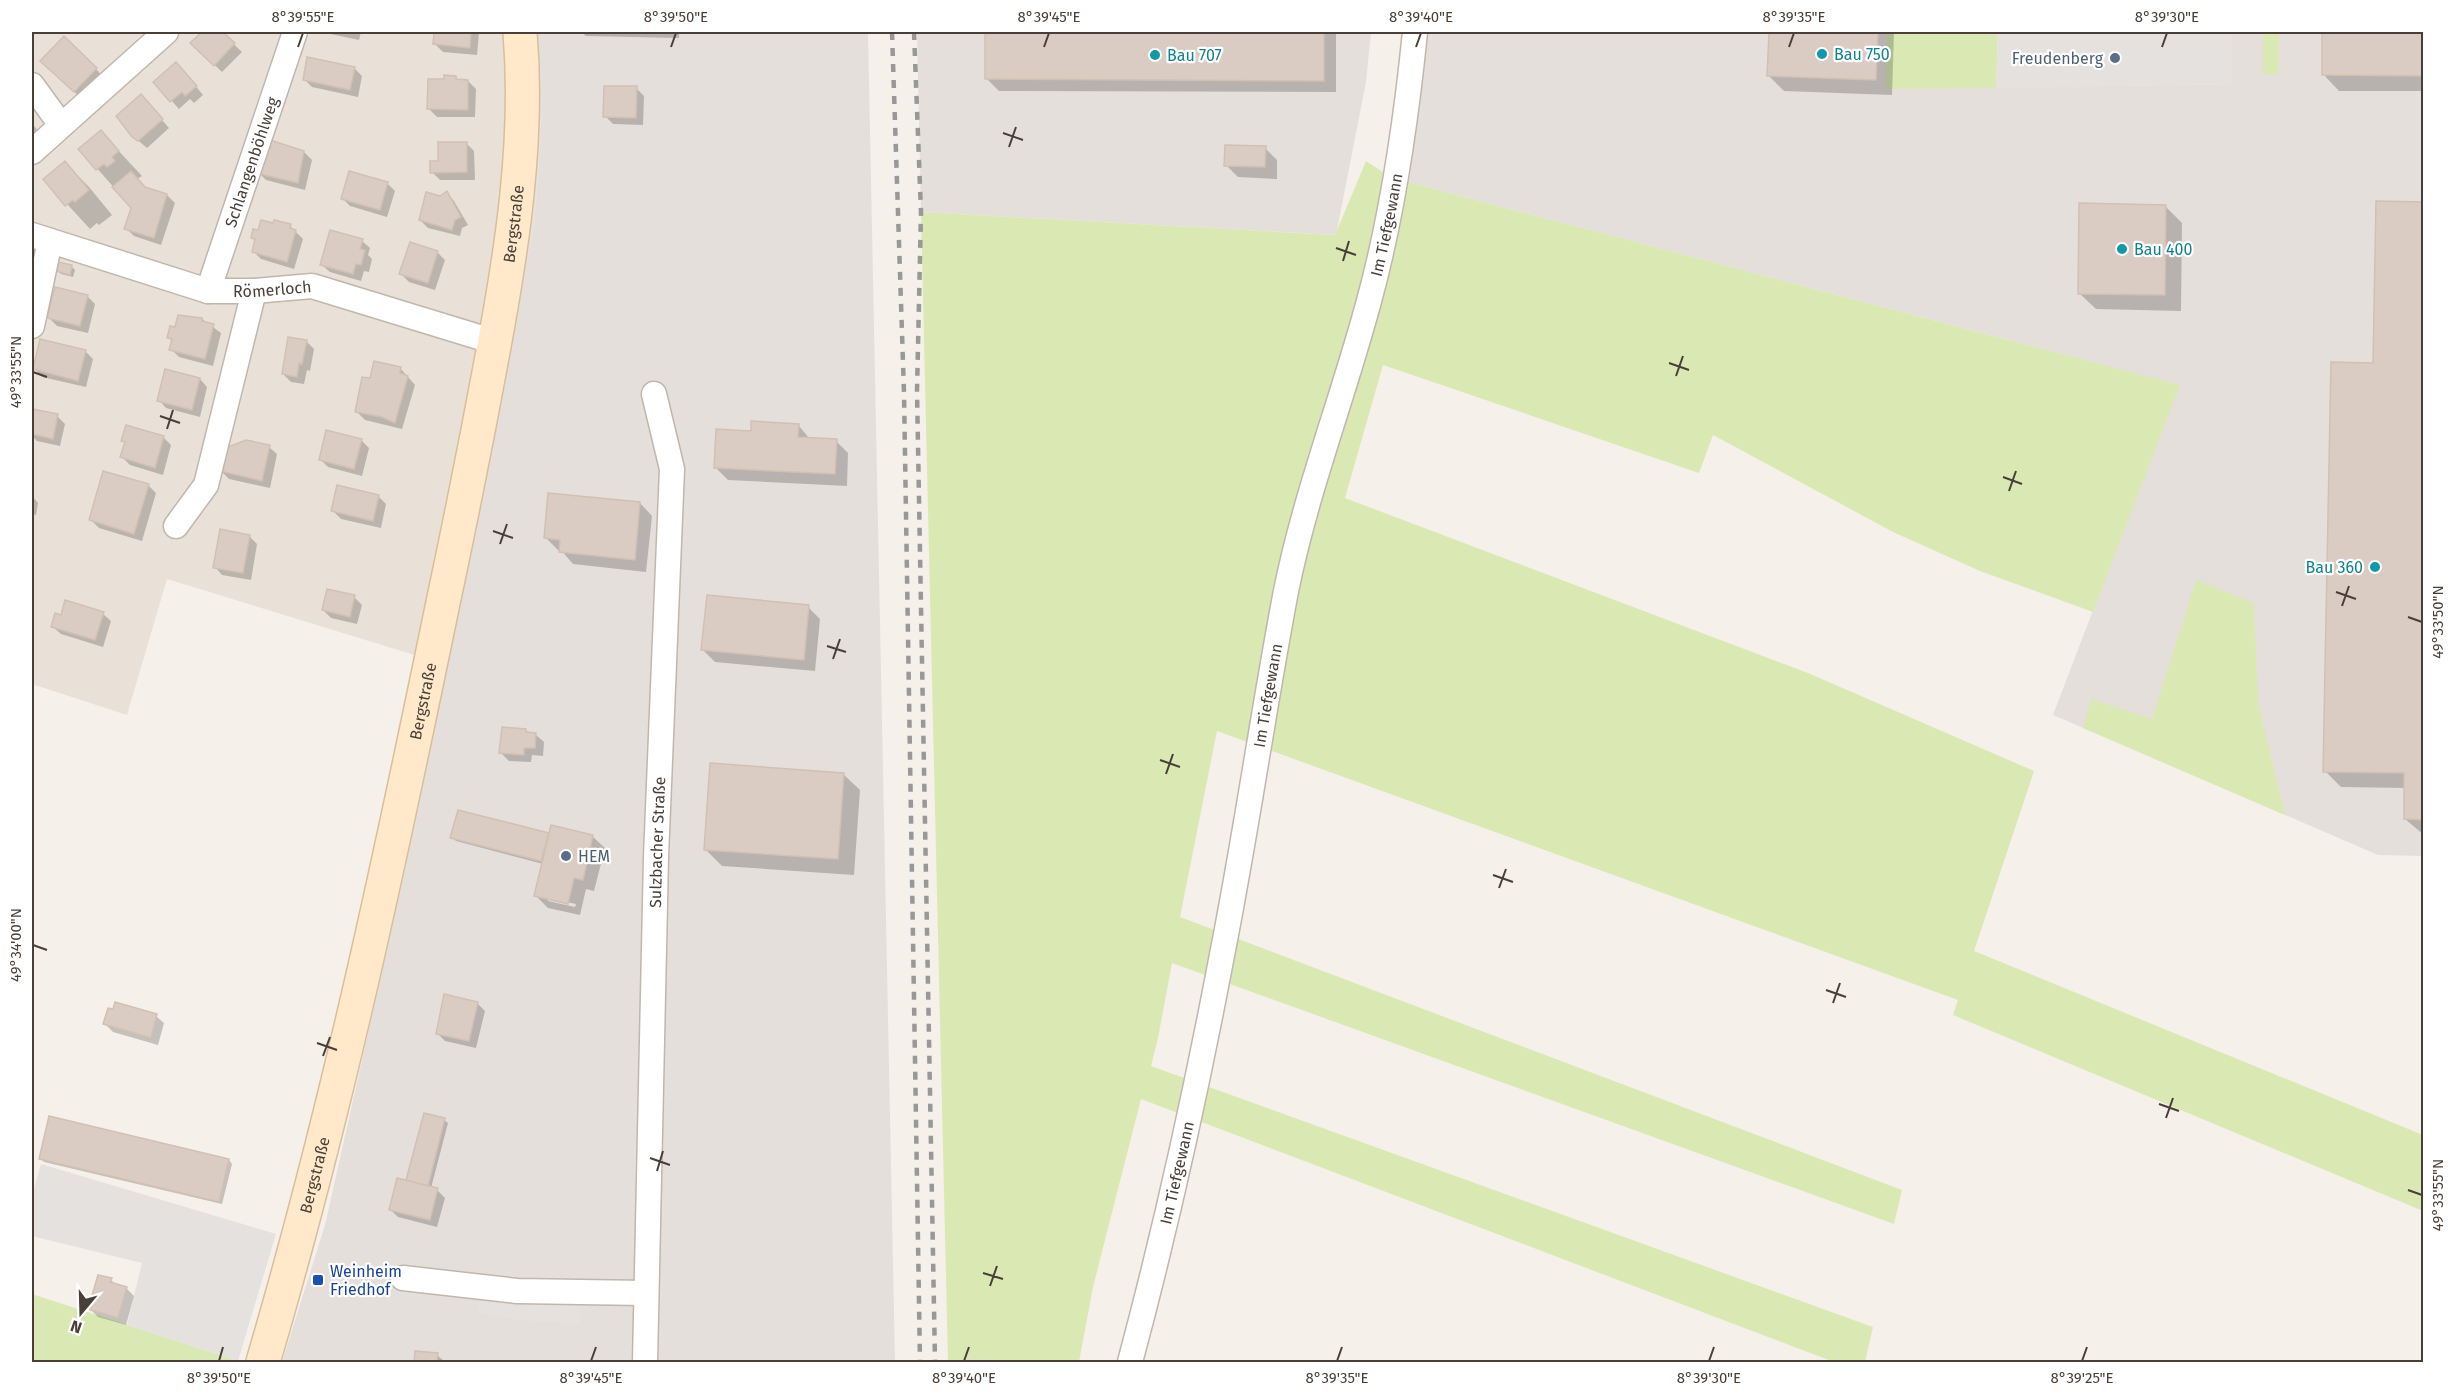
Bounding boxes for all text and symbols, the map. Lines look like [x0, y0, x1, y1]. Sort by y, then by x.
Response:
text: 8°39'55"E [271, 8, 335, 26]
text: 8°39'50"E [644, 8, 708, 26]
text: 8°39'45"E [1018, 8, 1080, 26]
text: 8°39'40"E [1389, 8, 1453, 26]
text: 8°39'35"E [1762, 8, 1826, 26]
text: 8°39'30"E [2135, 8, 2199, 26]
place label: Bau 750 [1834, 45, 1890, 64]
place label: Bau 707 [1167, 46, 1222, 65]
marker: Bau 750 [1815, 47, 1829, 61]
marker: Bau 707 [1148, 48, 1162, 62]
place label: Freudenberg [2012, 49, 2104, 68]
marker: Freudenberg [2108, 51, 2122, 65]
street label: Schlangenböhlweg [221, 94, 282, 230]
street label: Im Tiefgewann [1366, 172, 1406, 278]
street label: Bergstraße [499, 184, 527, 264]
place label: Bau 400 [2134, 240, 2192, 259]
marker: Bau 400 [2115, 242, 2129, 256]
street label: Römerloch [233, 277, 312, 301]
text: 49°33'55"N [7, 336, 25, 408]
place label: Bau 360 [2306, 558, 2363, 577]
marker: Bau 360 [2368, 560, 2382, 574]
text: 49°33'50"N [2429, 585, 2447, 659]
street label: Im Tiefgewann [1249, 642, 1286, 749]
street label: Bergstraße [405, 661, 440, 742]
street label: Sulzbacher Straße [645, 776, 669, 908]
place label: HEM [578, 847, 610, 866]
marker: HEM [559, 849, 573, 863]
text: 49°34'00"N [7, 908, 25, 982]
street label: Im Tiefgewann [1156, 1119, 1197, 1226]
street label: Bergstraße [295, 1135, 333, 1215]
text: 49°33'55"N [2429, 1159, 2447, 1231]
place label: Weinheim Friedhof [330, 1262, 402, 1299]
marker: Weinheim Friedhof [311, 1273, 325, 1287]
north arrow [51, 1283, 111, 1343]
text: N [68, 1316, 84, 1337]
text: 8°39'50"E [187, 1369, 251, 1387]
text: 8°39'45"E [560, 1369, 622, 1387]
text: 8°39'40"E [932, 1369, 996, 1387]
text: 8°39'35"E [1305, 1369, 1369, 1387]
text: 8°39'30"E [1677, 1369, 1741, 1387]
text: 8°39'25"E [2050, 1369, 2114, 1387]

